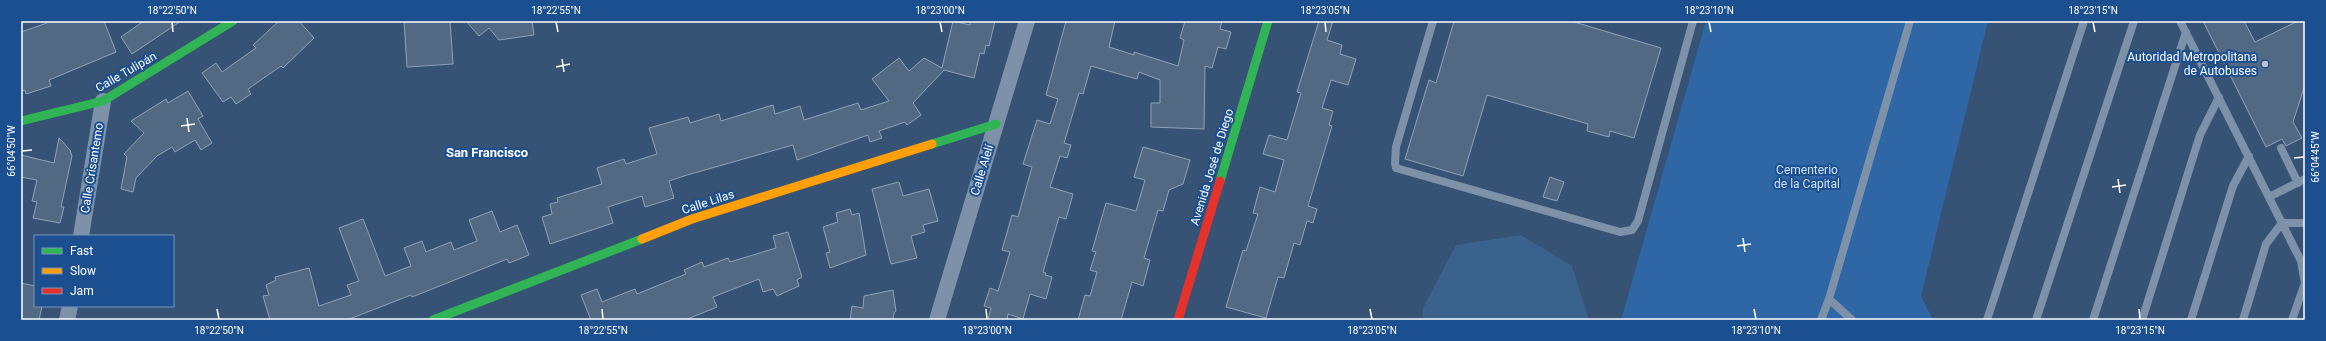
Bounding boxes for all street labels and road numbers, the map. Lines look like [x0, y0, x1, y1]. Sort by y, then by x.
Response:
street label: Calle Tulipán [93, 49, 159, 95]
street label: Avenida José de Diego [1188, 107, 1236, 227]
street label: Calle Crisantemo [78, 122, 106, 214]
street label: Calle Alelí [968, 142, 997, 197]
street label: Calle Lilas [680, 187, 736, 217]

